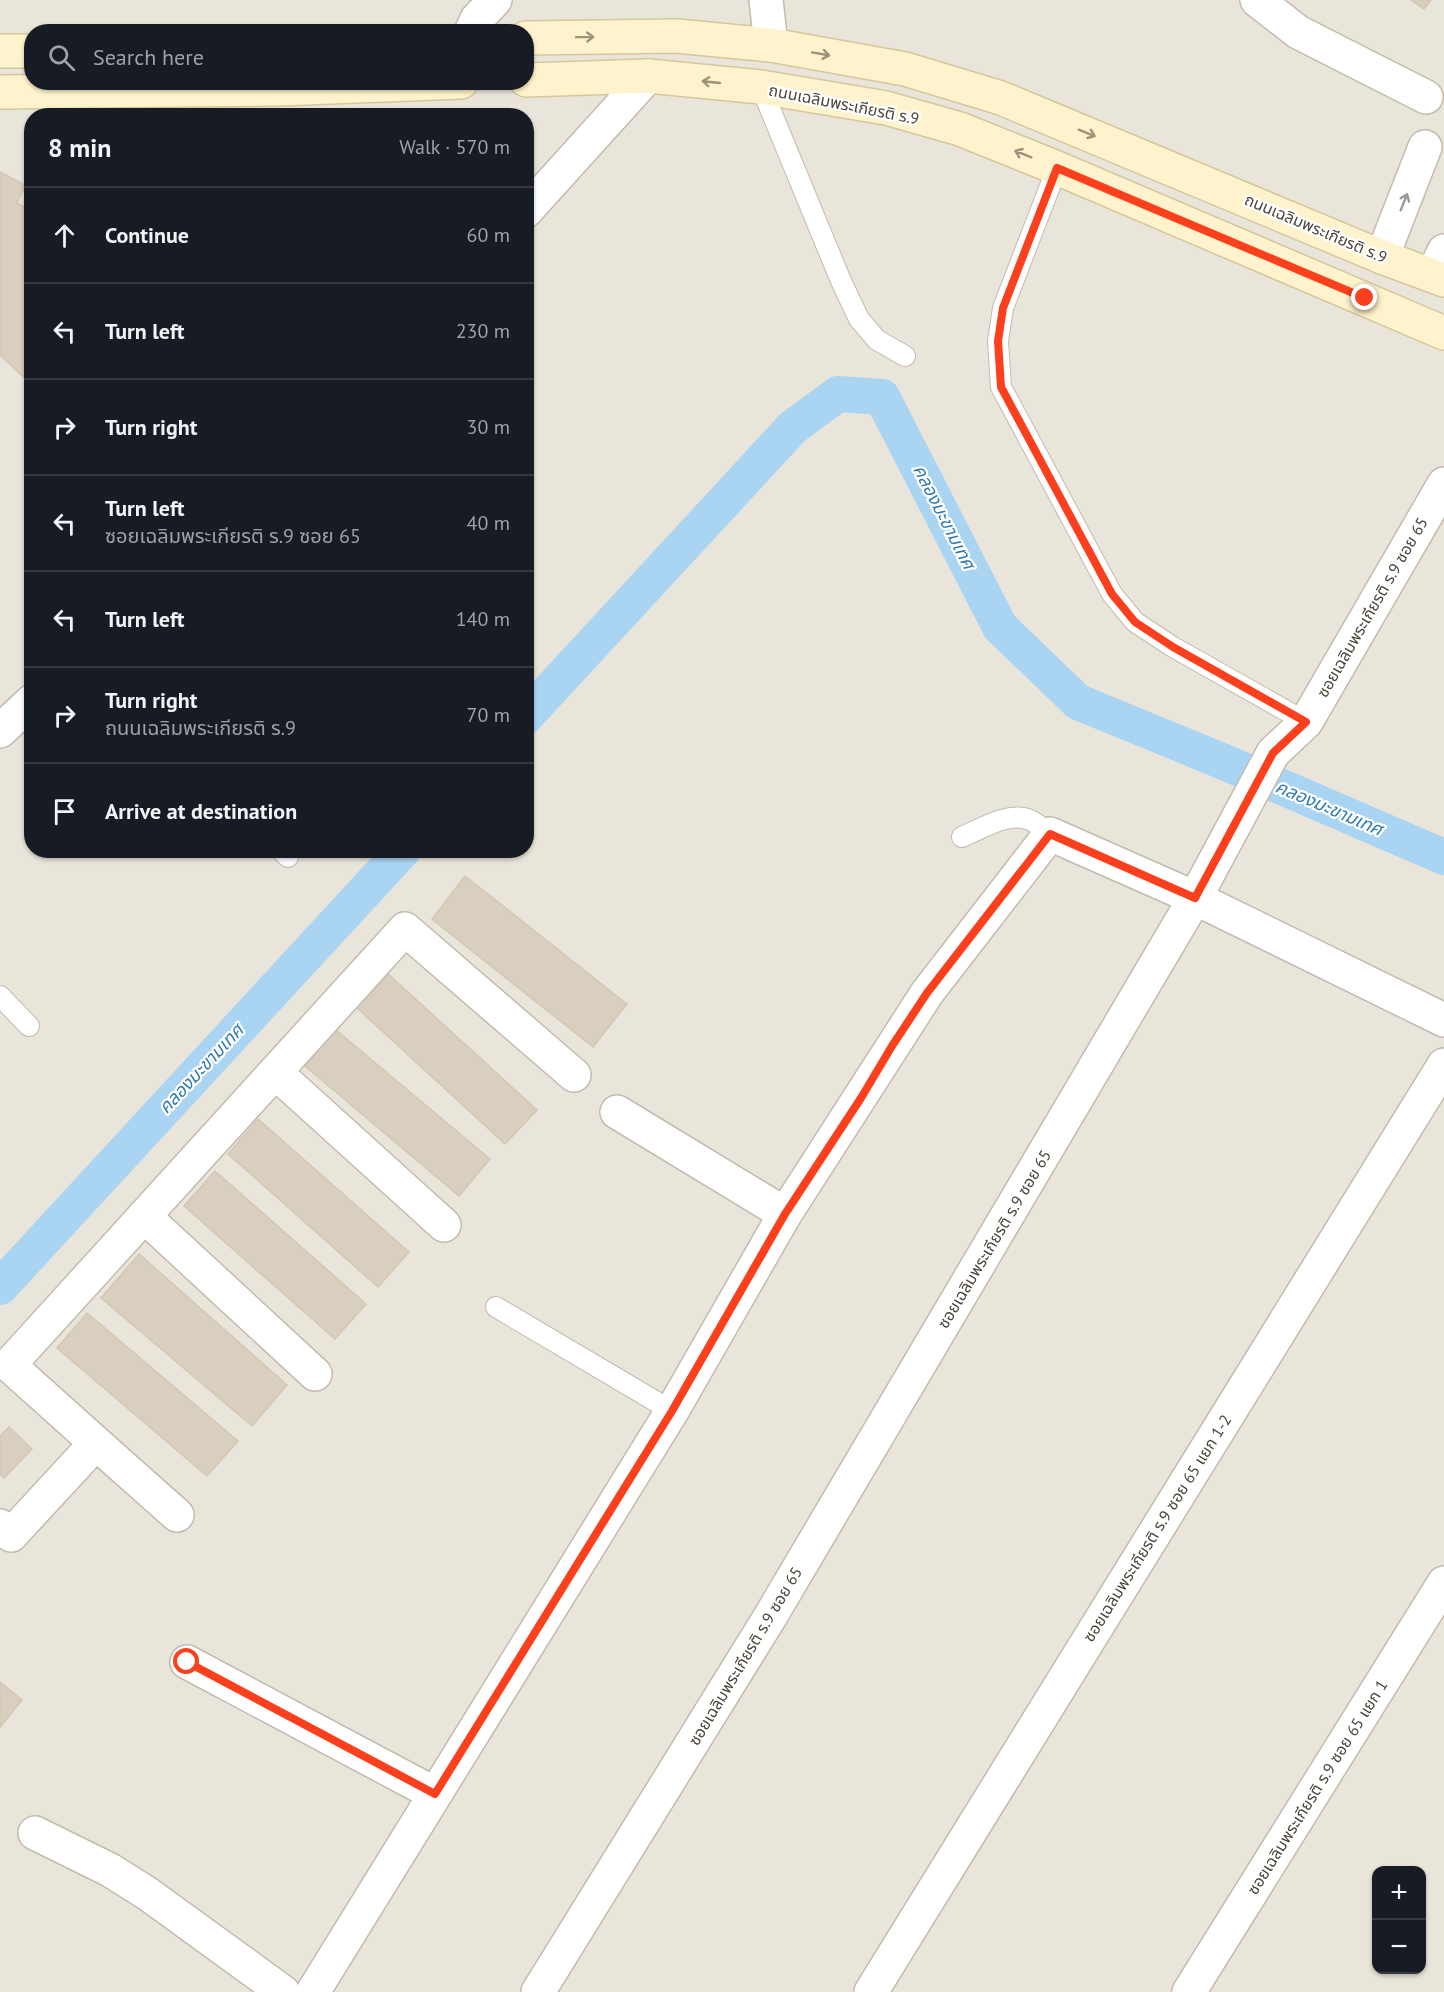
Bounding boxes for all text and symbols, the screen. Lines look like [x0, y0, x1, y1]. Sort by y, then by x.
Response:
search box [24, 24, 534, 90]
one-way arrow [574, 31, 594, 43]
icon: search [45, 41, 78, 74]
text: Search here [93, 43, 204, 71]
one-way arrow [810, 49, 830, 60]
one-way arrow [702, 76, 722, 87]
street label: ถนนเฉลิมพระเกียรติ ร.9 [767, 80, 921, 128]
one-way arrow [1078, 128, 1096, 139]
text: 8 min [48, 131, 111, 164]
text: Walk · 570 m [399, 134, 510, 160]
one-way arrow [1014, 148, 1033, 159]
street label: ถนนเฉลิมพระเกียรติ ร.9 [1242, 189, 1390, 267]
one-way arrow [1399, 194, 1410, 212]
icon: ahead [48, 219, 81, 252]
text: Continue [105, 221, 189, 249]
text: 60 m [467, 222, 510, 248]
route end [1351, 284, 1377, 310]
icon: left [48, 315, 81, 348]
text: Turn left [105, 317, 185, 345]
text: 230 m [456, 318, 510, 344]
icon: right [48, 411, 81, 444]
text: Turn right [105, 413, 197, 441]
text: 30 m [467, 414, 510, 440]
water label: คลองมะขามเทศ [908, 461, 981, 574]
text: Turn left [105, 494, 185, 522]
icon: left [48, 507, 81, 540]
text: 40 m [467, 510, 510, 536]
street label: ซอยเฉลิมพระเกียรติ ร.9 ซอย 65 [1312, 513, 1432, 701]
text: ซอยเฉลิมพระเกียรติ ร.9 ซอย 65 [105, 523, 361, 549]
icon: left [48, 603, 81, 636]
text: Turn left [105, 605, 185, 633]
text: 140 m [456, 606, 510, 632]
text: Turn right [105, 686, 197, 714]
icon: right [48, 699, 81, 732]
text: 70 m [467, 702, 510, 728]
text: ถนนเฉลิมพระเกียรติ ร.9 [105, 715, 296, 741]
water label: คลองมะขามเทศ [1272, 775, 1388, 841]
icon: arrive [48, 795, 81, 828]
text: Arrive at destination [105, 797, 297, 825]
water label: คลองมะขามเทศ [153, 1018, 249, 1118]
street label: ซอยเฉลิมพระเกียรติ ร.9 ซอย 65 [933, 1146, 1055, 1332]
street label: ซอยเฉลิมพระเกียรติ ร.9 ซอย 65 แยก 1-2 [1079, 1411, 1235, 1645]
street label: ซอยเฉลิมพระเกียรติ ร.9 ซอย 65 [684, 1563, 806, 1749]
route start [173, 1648, 199, 1674]
street label: ซอยเฉลิมพระเกียรติ ร.9 ซอย 65 แยก 1 [1242, 1676, 1392, 1898]
map controls [1372, 1866, 1426, 1974]
button: + [1372, 1866, 1426, 1920]
button: − [1372, 1920, 1426, 1974]

